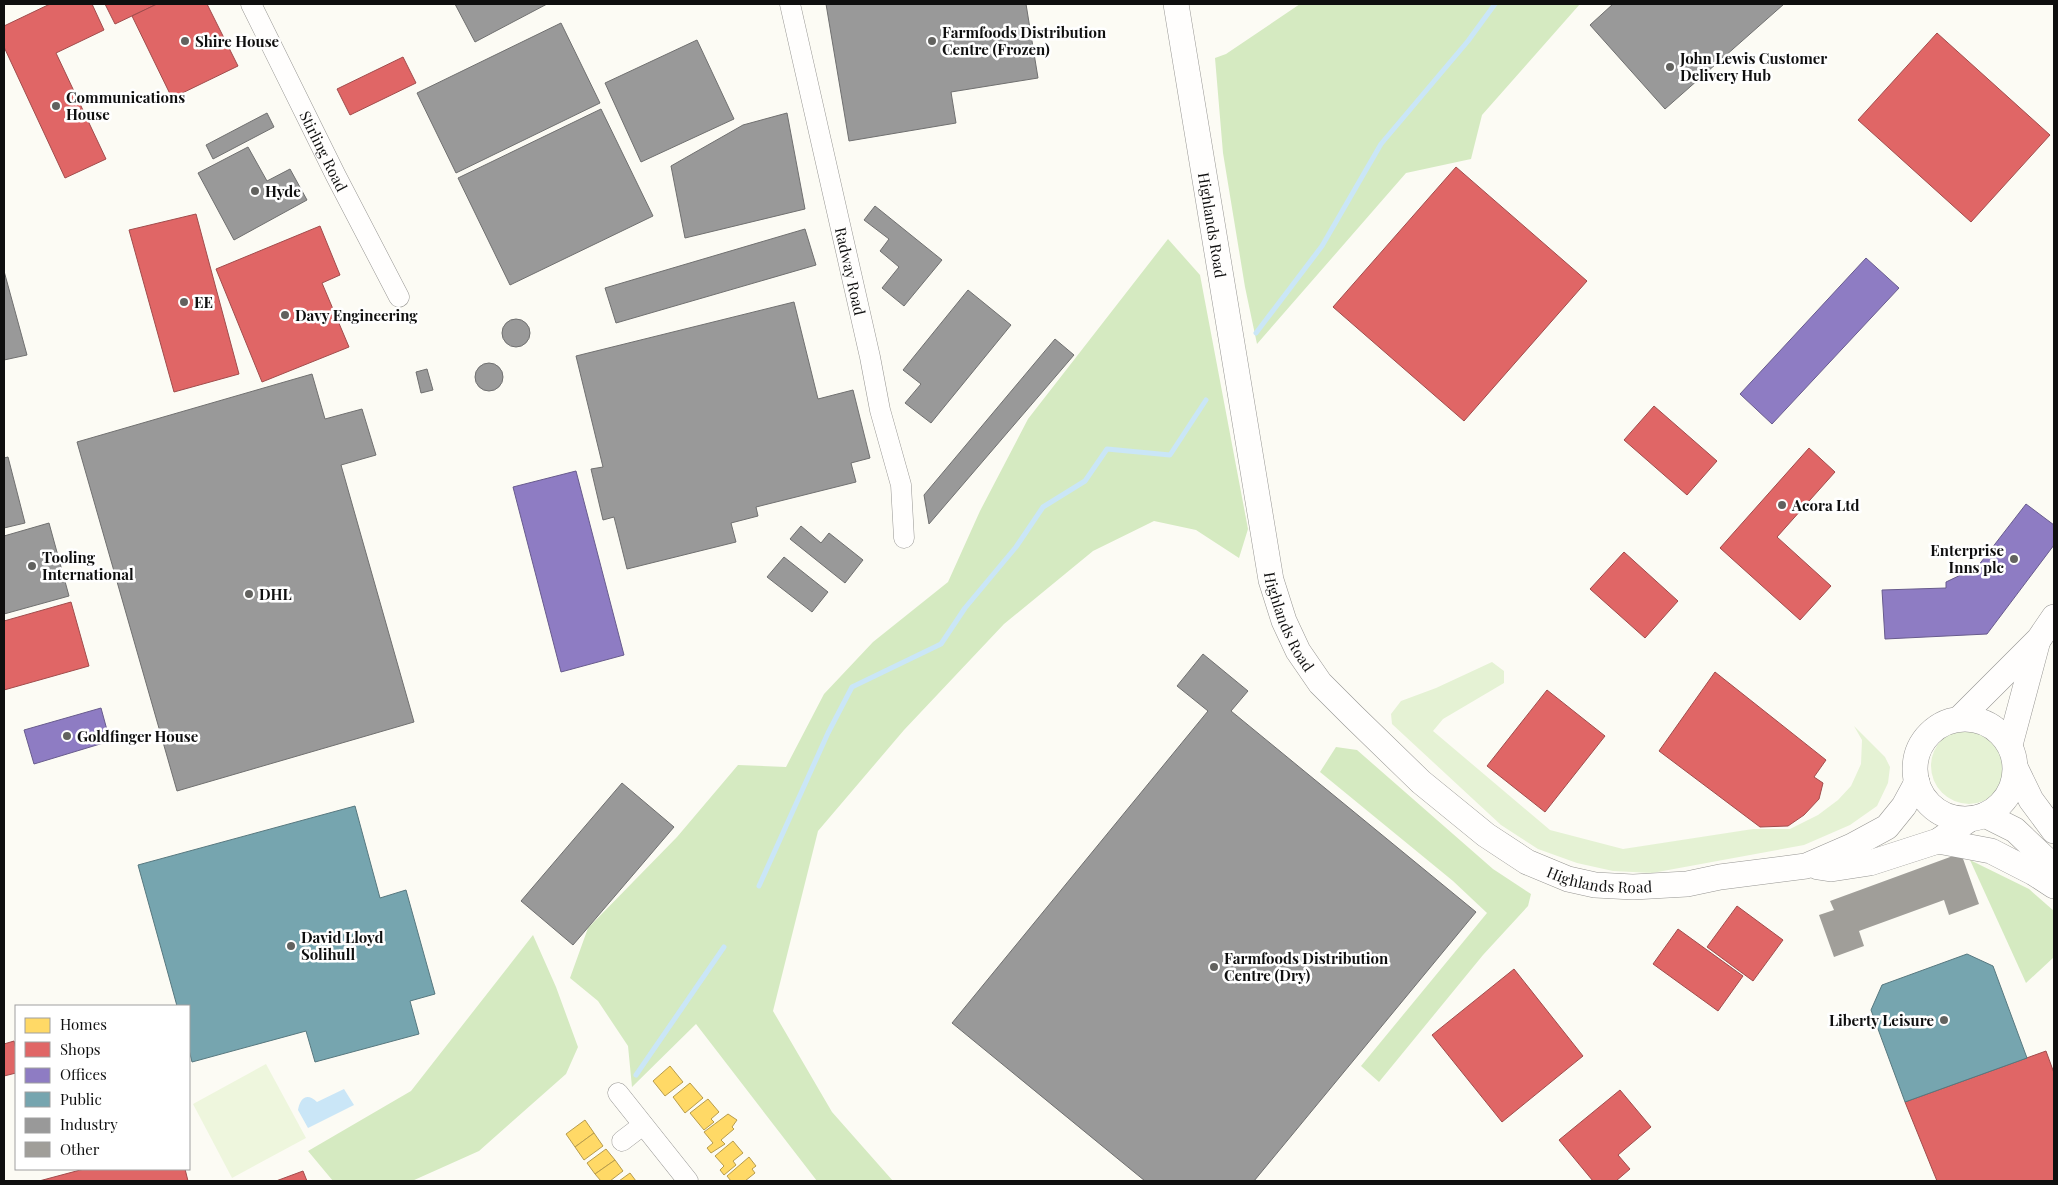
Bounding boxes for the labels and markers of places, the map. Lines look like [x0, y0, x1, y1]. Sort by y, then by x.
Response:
place label: Farmfoods Distribution Centre (Frozen) [942, 22, 1107, 59]
place label: Shire House [195, 31, 280, 51]
marker: Shire House [179, 35, 191, 47]
marker: Farmfoods Distribution Centre (Frozen) [926, 35, 938, 47]
place label: John Lewis Customer Delivery Hub [1679, 48, 1827, 85]
marker: John Lewis Customer Delivery Hub [1664, 61, 1676, 73]
place label: Communications House [66, 87, 185, 124]
marker: Communications House [50, 100, 62, 112]
place label: Hyde [265, 181, 301, 201]
marker: Hyde [249, 185, 261, 197]
place label: EE [194, 292, 213, 312]
marker: EE [178, 296, 190, 308]
place label: Davy Engineering [295, 305, 418, 325]
marker: Davy Engineering [279, 309, 291, 321]
place label: Acora Ltd [1791, 495, 1859, 515]
marker: Acora Ltd [1776, 499, 1788, 511]
place label: Enterprise Inns plc [1930, 540, 2005, 577]
place label: Tooling International [42, 547, 134, 584]
marker: Enterprise Inns plc [2008, 553, 2020, 565]
marker: Tooling International [26, 560, 38, 572]
place label: DHL [259, 584, 292, 604]
marker: DHL [243, 588, 255, 600]
place label: Goldfinger House [77, 726, 199, 746]
marker: Goldfinger House [61, 730, 73, 742]
place label: David Lloyd Solihull [301, 927, 383, 964]
marker: David Lloyd Solihull [285, 940, 297, 952]
place label: Farmfoods Distribution Centre (Dry) [1224, 948, 1389, 985]
marker: Farmfoods Distribution Centre (Dry) [1208, 961, 1220, 973]
place label: Liberty Leisure [1829, 1010, 1934, 1030]
marker: Liberty Leisure [1938, 1014, 1950, 1026]

